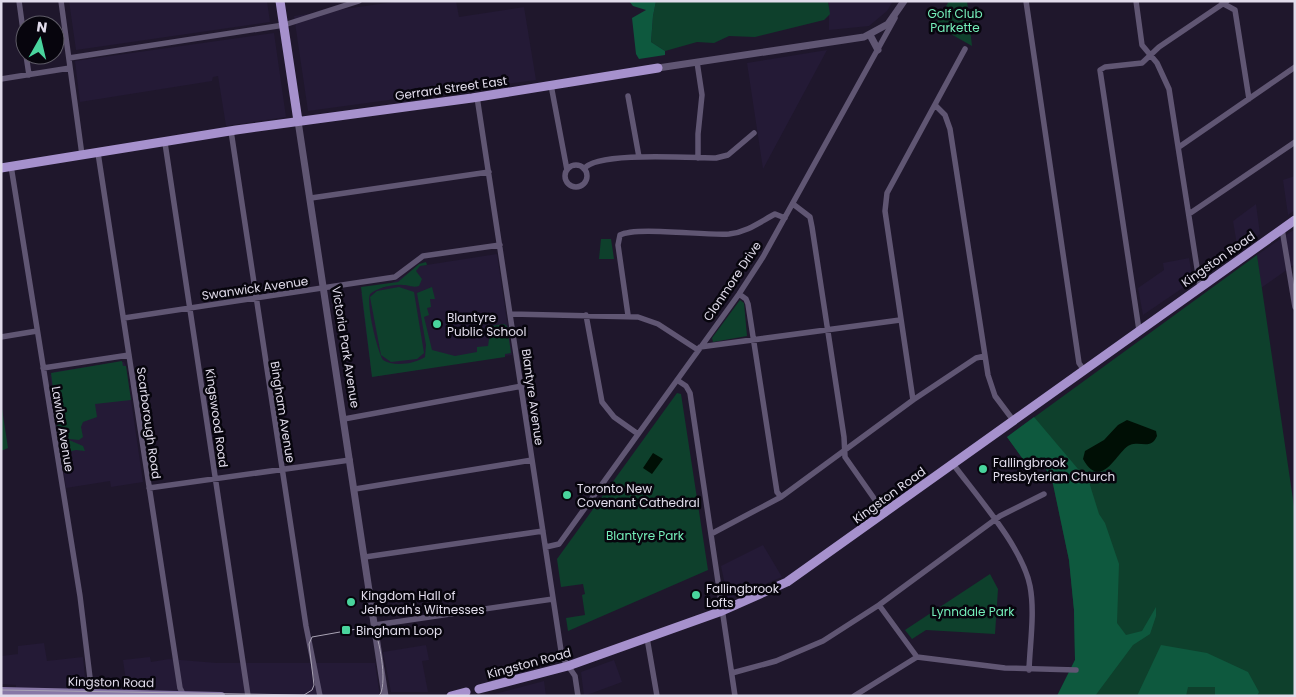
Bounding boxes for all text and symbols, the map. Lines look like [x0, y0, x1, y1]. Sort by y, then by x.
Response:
park label: Golf Club Parkette [927, 5, 983, 36]
north arrow [15, 15, 65, 65]
text: N [35, 16, 48, 38]
street label: Gerrard Street East [394, 72, 508, 104]
street label: Kingston Road [1178, 227, 1258, 291]
street label: Clonmore Drive [699, 238, 765, 324]
street label: Swanwick Avenue [201, 272, 309, 304]
street label: Victoria Park Avenue [328, 285, 364, 409]
place label: Blantyre Public School [447, 309, 527, 340]
marker: Blantyre Public School [431, 318, 443, 330]
street label: Blantyre Avenue [518, 348, 548, 446]
street label: Bingham Avenue [267, 360, 299, 464]
street label: Scarborough Road [133, 366, 165, 480]
street label: Kingswood Road [202, 367, 232, 469]
street label: Lawlor Avenue [48, 385, 78, 473]
place label: Fallingbrook Presbyterian Church [993, 454, 1115, 485]
street label: Kingston Road [849, 463, 929, 527]
marker: Fallingbrook Presbyterian Church [977, 463, 989, 475]
place label: Toronto New Covenant Cathedral [577, 480, 700, 511]
marker: Toronto New Covenant Cathedral [561, 489, 573, 501]
park label: Blantyre Park [606, 527, 685, 544]
place label: Fallingbrook Lofts [706, 580, 780, 611]
place label: Kingdom Hall of Jehovah's Witnesses [361, 587, 484, 618]
marker: Fallingbrook Lofts [690, 589, 702, 601]
marker: Kingdom Hall of Jehovah's Witnesses [345, 596, 357, 608]
park label: Lynndale Park [932, 603, 1015, 620]
place label: Bingham Loop [356, 622, 442, 639]
marker: Bingham Loop [340, 624, 352, 636]
street label: Kingston Road [485, 644, 573, 682]
street label: Kingston Road [68, 673, 154, 691]

